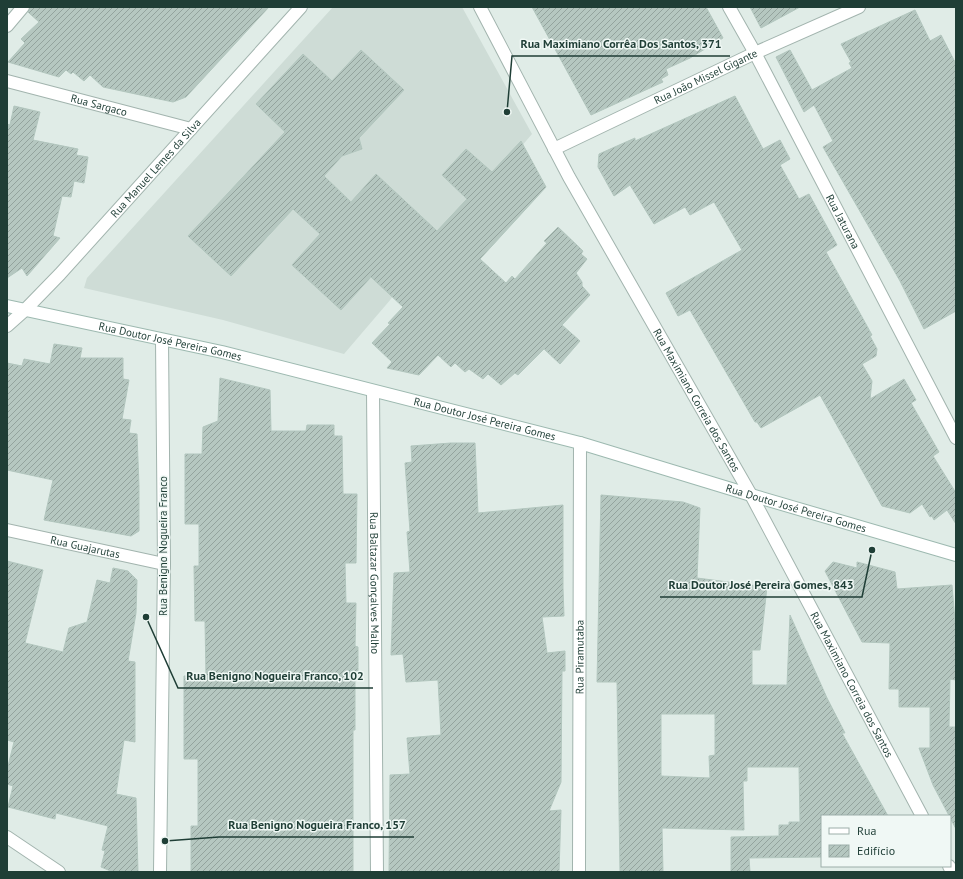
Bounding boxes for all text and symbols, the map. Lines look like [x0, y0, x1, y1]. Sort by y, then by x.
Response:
callout: Rua Maximiano Corrêa Dos Santos, 371 [512, 32, 730, 56]
text: Rua Maximiano Corrêa Dos Santos, 371 [520, 36, 722, 51]
street label: Rua João Missel Gigante [652, 46, 760, 107]
street label: Rua Sargaco [69, 91, 129, 119]
street label: Rua Manuel Lemes da Silva [107, 116, 204, 220]
street label: Rua Jaturana [823, 192, 863, 251]
street label: Rua Doutor José Pereira Gomes [97, 319, 244, 364]
street label: Rua Maximiano Correia dos Santos [650, 326, 743, 475]
street label: Rua Doutor José Pereira Gomes [412, 394, 558, 444]
street label: Rua Benigno Nogueira Franco [156, 476, 170, 616]
street label: Rua Doutor José Pereira Gomes [724, 481, 868, 536]
street label: Rua Baltazar Gonçalves Malho [367, 512, 382, 654]
street label: Rua Guajarutas [49, 533, 122, 561]
callout: Rua Doutor José Pereira Gomes, 843 [660, 573, 862, 597]
text: Rua Doutor José Pereira Gomes, 843 [668, 577, 854, 592]
street label: Rua Maximiano Correia dos Santos [807, 609, 897, 760]
street label: Rua Piramutaba [572, 620, 587, 694]
callout: Rua Benigno Nogueira Franco, 102 [178, 664, 373, 688]
text: Rua Benigno Nogueira Franco, 102 [186, 668, 364, 683]
callout: Rua Benigno Nogueira Franco, 157 [219, 813, 414, 837]
legend [821, 815, 951, 867]
text: Rua Benigno Nogueira Franco, 157 [228, 817, 406, 832]
text: Rua [857, 823, 876, 838]
text: Edifício [857, 843, 895, 858]

